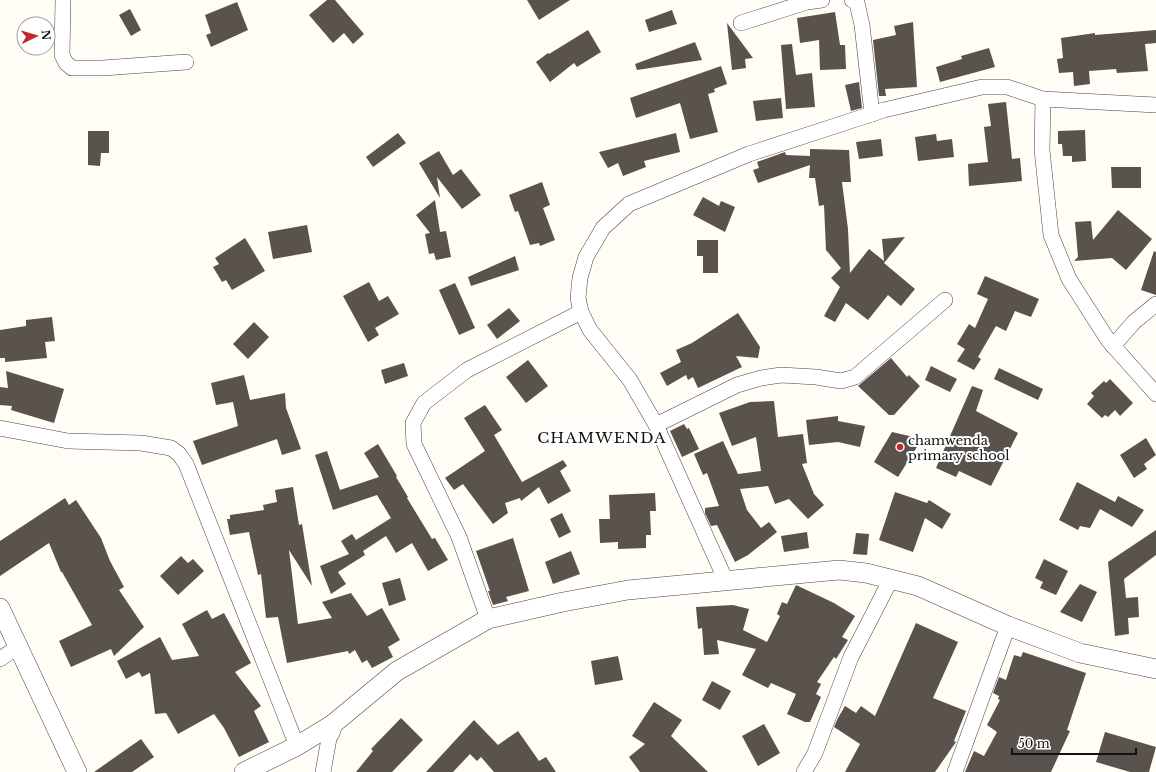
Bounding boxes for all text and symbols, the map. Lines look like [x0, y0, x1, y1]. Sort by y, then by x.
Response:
north arrow [16, 16, 56, 56]
text: N [39, 29, 53, 42]
district label: CHAMWENDA [537, 428, 667, 447]
place label: chamwenda primary school [908, 432, 1010, 464]
marker: chamwenda primary school [895, 442, 905, 452]
scale bar [1012, 730, 1136, 756]
text: 50 m [1018, 736, 1050, 751]

